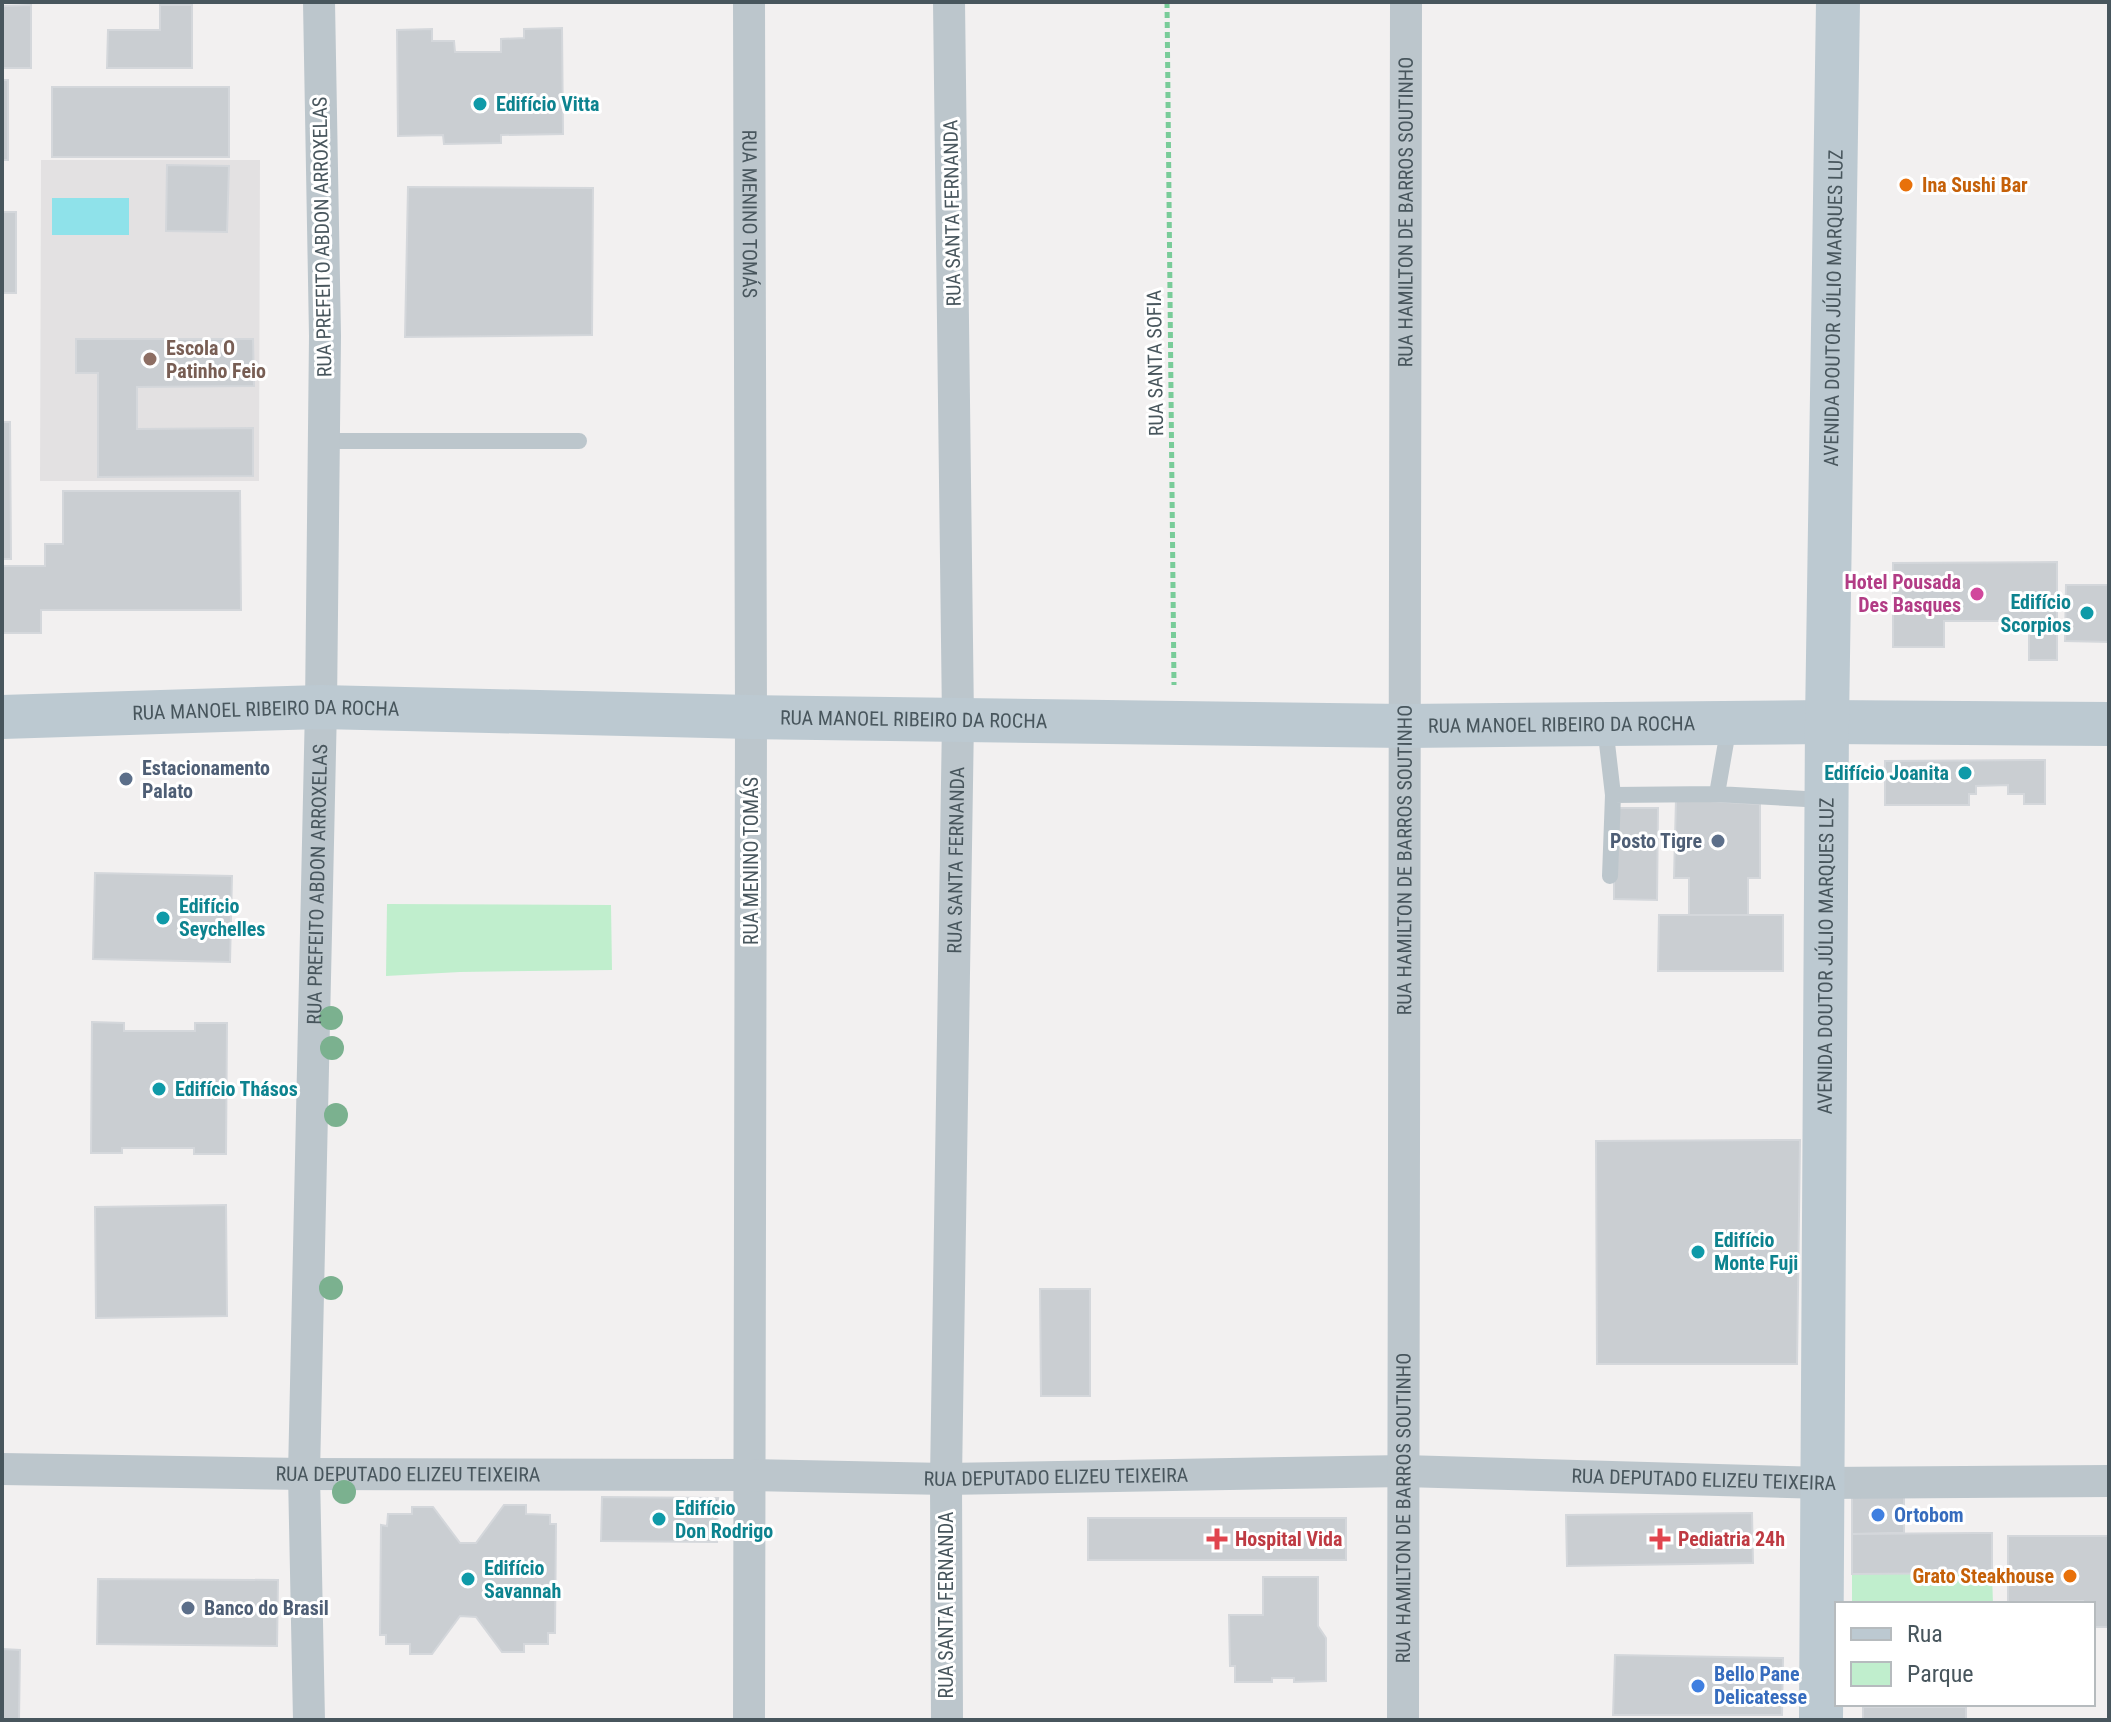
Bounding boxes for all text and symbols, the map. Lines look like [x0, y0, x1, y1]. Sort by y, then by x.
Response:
street label: RUA HAMILTON DE BARROS SOUTINHO [1393, 57, 1418, 367]
place label: Edifício Vitta [496, 92, 599, 116]
marker: Edifício Vitta [471, 95, 489, 113]
street label: RUA PREFEITO ABDON ARROXELAS [308, 97, 336, 377]
street label: RUA SANTA FERNANDA [938, 119, 966, 307]
street label: RUA MENINO TOMÁS [737, 130, 762, 298]
street label: AVENIDA DOUTOR JÚLIO MARQUES LUZ [1819, 149, 1848, 467]
place label: Ina Sushi Bar [1922, 173, 2028, 197]
marker: Ina Sushi Bar [1897, 176, 1915, 194]
street label: RUA SANTA SOFIA [1142, 289, 1168, 436]
place label: Escola O Patinho Feio [166, 336, 266, 383]
marker: Escola O Patinho Feio [141, 350, 159, 368]
place label: Hotel Pousada Des Basques [1845, 570, 1961, 617]
marker: Hotel Pousada Des Basques [1968, 585, 1986, 603]
place label: Edifício Scorpios [2000, 590, 2071, 637]
marker: Edifício Scorpios [2078, 604, 2096, 622]
street label: RUA MANOEL RIBEIRO DA ROCHA [132, 695, 400, 725]
street label: RUA MANOEL RIBEIRO DA ROCHA [780, 705, 1048, 733]
street label: RUA HAMILTON DE BARROS SOUTINHO [1392, 705, 1417, 1015]
street label: RUA MANOEL RIBEIRO DA ROCHA [1428, 711, 1696, 738]
street label: RUA PREFEITO ABDON ARROXELAS [302, 744, 332, 1025]
place label: Estacionamento Palato [142, 756, 270, 803]
place label: Edifício Joanita [1824, 761, 1949, 785]
marker: Edifício Joanita [1956, 764, 1974, 782]
street label: RUA SANTA FERNANDA [942, 766, 969, 954]
marker: Estacionamento Palato [117, 770, 135, 788]
street label: RUA MENINO TOMÁS [739, 777, 763, 945]
street label: AVENIDA DOUTOR JÚLIO MARQUES LUZ [1813, 797, 1839, 1115]
place label: Posto Tigre [1610, 829, 1702, 853]
marker: Posto Tigre [1709, 832, 1727, 850]
place label: Edifício Seychelles [179, 894, 265, 941]
marker: Edifício Seychelles [154, 909, 172, 927]
place label: Edifício Thásos [175, 1077, 298, 1101]
marker: Edifício Thásos [150, 1080, 168, 1098]
place label: Edifício Monte Fuji [1714, 1228, 1798, 1275]
marker: Edifício Monte Fuji [1689, 1243, 1707, 1261]
street label: RUA HAMILTON DE BARROS SOUTINHO [1391, 1353, 1416, 1663]
street label: RUA DEPUTADO ELIZEU TEIXEIRA [275, 1462, 541, 1487]
street label: RUA DEPUTADO ELIZEU TEIXEIRA [923, 1463, 1189, 1491]
street label: RUA DEPUTADO ELIZEU TEIXEIRA [1571, 1464, 1837, 1495]
place label: Edifício Don Rodrigo [675, 1496, 773, 1543]
place label: Ortobom [1894, 1503, 1964, 1527]
marker: Ortobom [1869, 1506, 1887, 1524]
marker: Edifício Don Rodrigo [650, 1510, 668, 1528]
street label: RUA SANTA FERNANDA [934, 1511, 958, 1698]
place label: Hospital Vida [1235, 1527, 1342, 1551]
place label: Pediatria 24h [1678, 1527, 1785, 1551]
marker: Hospital Vida [1206, 1528, 1228, 1550]
marker: Pediatria 24h [1649, 1528, 1671, 1550]
place label: Edifício Savannah [484, 1556, 561, 1603]
place label: Grato Steakhouse [1912, 1564, 2054, 1588]
marker: Grato Steakhouse [2061, 1567, 2079, 1585]
marker: Edifício Savannah [459, 1570, 477, 1588]
place label: Banco do Brasil [204, 1596, 329, 1620]
marker: Banco do Brasil [179, 1599, 197, 1617]
legend [1835, 1602, 2095, 1706]
text: Rua [1907, 1620, 1943, 1648]
text: Parque [1907, 1660, 1974, 1688]
place label: Bello Pane Delicatesse [1714, 1662, 1807, 1709]
marker: Bello Pane Delicatesse [1689, 1677, 1707, 1695]

